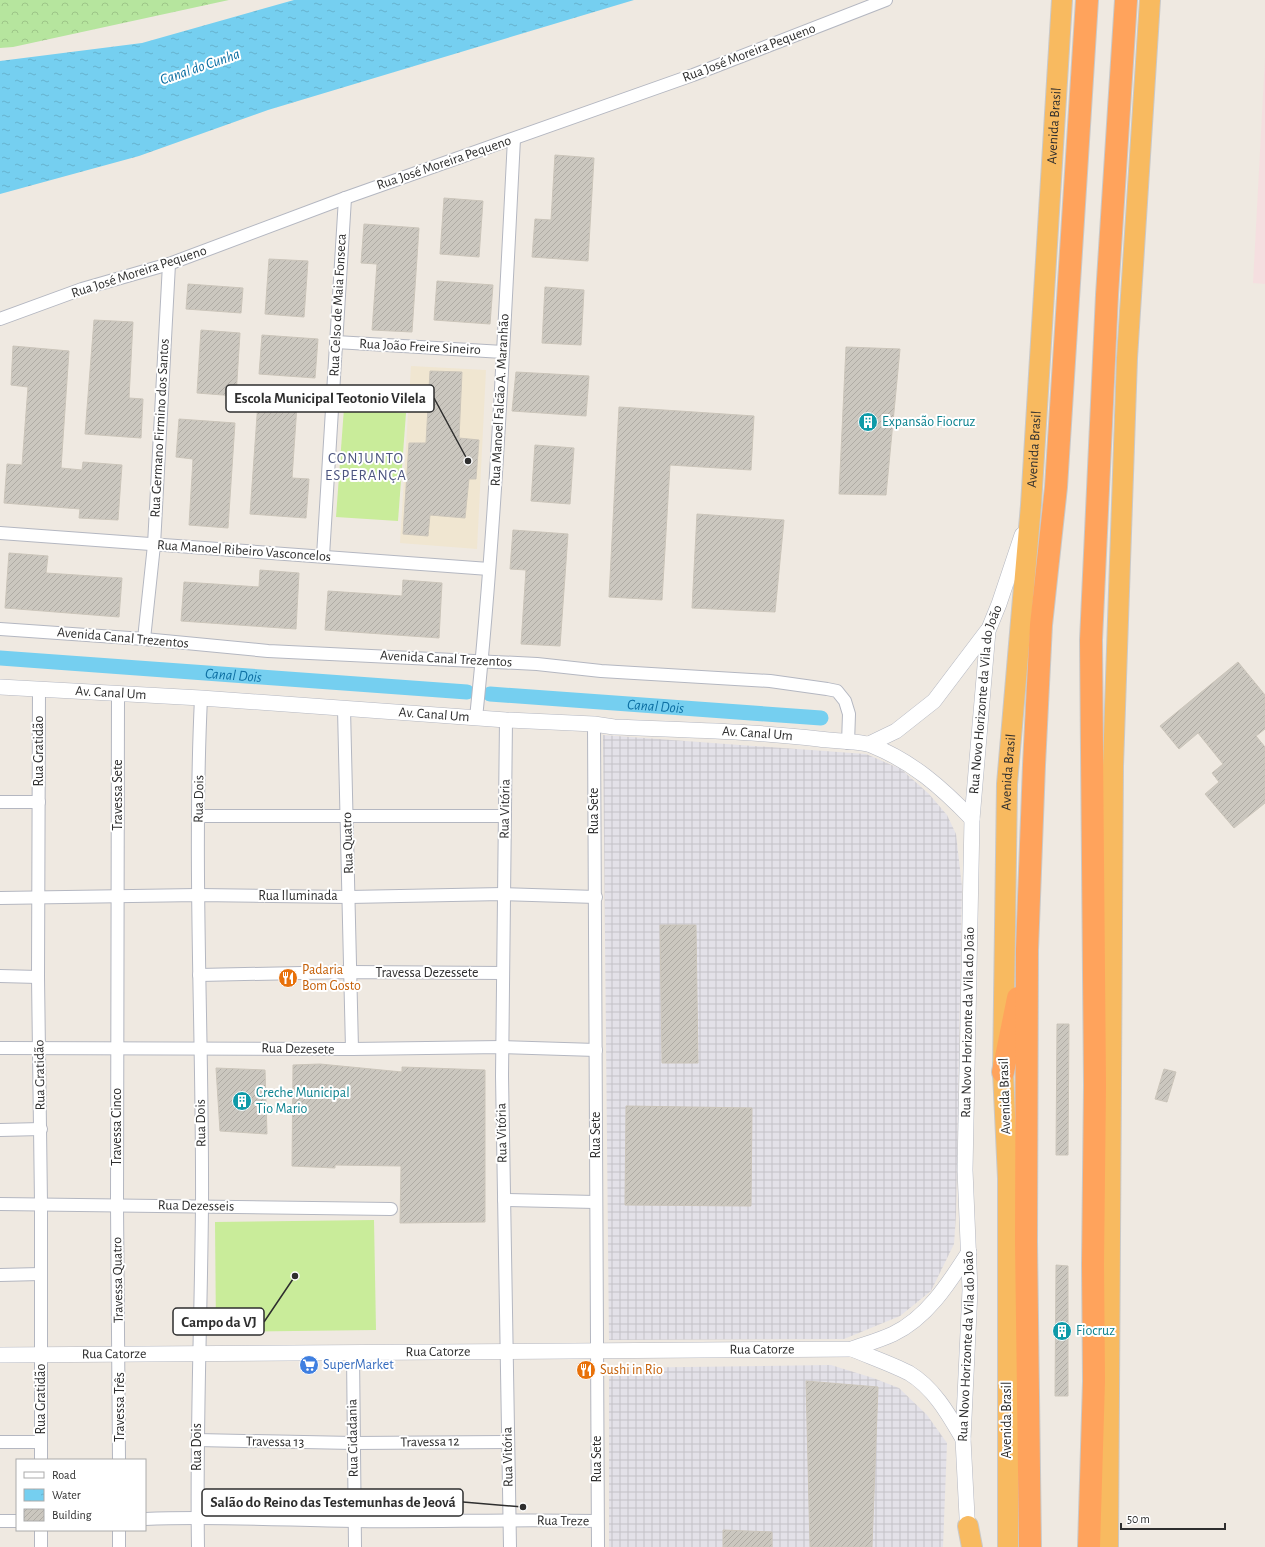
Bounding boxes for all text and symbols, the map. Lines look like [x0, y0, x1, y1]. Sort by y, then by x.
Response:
street label: Rua José Moreira Pequeno [681, 21, 818, 85]
water label: Canal do Cunha [158, 46, 242, 88]
street label: Avenida Brasil [1045, 87, 1064, 165]
street label: Rua José Moreira Pequeno [375, 133, 513, 193]
street label: Rua Celso de Maia Fonseca [327, 233, 349, 377]
street label: Rua José Moreira Pequeno [70, 243, 208, 300]
street label: Rua Manoel Falcão A. Maranhão [488, 313, 512, 487]
street label: Rua João Freire Sineiro [359, 337, 481, 357]
street label: Rua Germano Firmino dos Santos [148, 338, 172, 518]
callout: Escola Municipal Teotonio Vilela [226, 385, 434, 412]
text: Escola Municipal Teotonio Vilela [234, 391, 426, 406]
street label: Avenida Brasil [1025, 410, 1044, 488]
building icon: Expansão Fiocruz [857, 411, 879, 433]
place label: Expansão Fiocruz [882, 415, 976, 429]
district label: CONJUNTO ESPERANÇA [325, 451, 407, 483]
street label: Rua Manoel Ribeiro Vasconcelos [157, 538, 331, 564]
street label: Rua Novo Horizonte da Vila do João [967, 603, 1005, 795]
street label: Avenida Canal Trezentos [57, 625, 189, 651]
street label: Avenida Canal Trezentos [380, 649, 512, 669]
water label: Canal Dois [204, 665, 263, 685]
street label: Av. Canal Um [75, 684, 147, 702]
water label: Canal Dois [627, 696, 685, 716]
street label: Av. Canal Um [398, 705, 470, 724]
street label: Rua Gratidão [32, 715, 46, 786]
street label: Av. Canal Um [722, 724, 793, 743]
street label: Avenida Brasil [1000, 733, 1018, 811]
street label: Travessa Sete [111, 759, 125, 831]
street label: Rua Dois [192, 775, 206, 823]
street label: Rua Vitória [497, 778, 513, 839]
street label: Rua Sete [587, 788, 601, 834]
street label: Rua Quatro [340, 812, 356, 874]
street label: Rua Iluminada [258, 889, 338, 903]
street label: Rua Novo Horizonte da Vila do João [959, 927, 977, 1118]
place label: Padaria Bom Gosto [302, 963, 361, 993]
street label: Travessa Dezessete [375, 966, 479, 980]
restaurant icon: Padaria Bom Gosto [277, 967, 299, 989]
street label: Rua Gratidão [32, 1039, 48, 1111]
street label: Rua Dezesete [261, 1041, 335, 1057]
street label: Avenida Brasil [997, 1057, 1013, 1135]
place label: Creche Municipal Tio Mario [256, 1086, 350, 1116]
street label: Travessa Cinco [110, 1088, 124, 1166]
building icon: Creche Municipal Tio Mario [231, 1090, 253, 1112]
street label: Rua Dois [194, 1099, 208, 1147]
street label: Rua Vitória [494, 1102, 510, 1163]
street label: Rua Sete [589, 1112, 603, 1158]
street label: Rua Dezesseis [158, 1198, 234, 1214]
street label: Travessa Quatro [110, 1237, 126, 1323]
street label: Rua Novo Horizonte da Vila do João [956, 1250, 977, 1442]
callout: Campo da VJ [173, 1308, 264, 1335]
text: Campo da VJ [181, 1315, 257, 1330]
building icon: Fiocruz [1051, 1320, 1073, 1342]
place label: Fiocruz [1076, 1324, 1115, 1338]
street label: Rua Catorze [730, 1342, 794, 1357]
street label: Rua Catorze [406, 1345, 470, 1359]
street label: Rua Catorze [82, 1347, 146, 1361]
supermarket icon: SuperMarket [298, 1354, 320, 1376]
place label: SuperMarket [323, 1358, 394, 1372]
restaurant icon: Sushi in Rio [575, 1359, 597, 1381]
street label: Rua Gratidão [34, 1363, 48, 1434]
place label: Sushi in Rio [600, 1363, 663, 1377]
street label: Travessa Três [113, 1372, 127, 1442]
street label: Avenida Brasil [1000, 1382, 1014, 1458]
street label: Rua Cidadania [345, 1398, 361, 1477]
street label: Rua Dois [190, 1423, 204, 1471]
street label: Rua Vitória [500, 1426, 516, 1487]
street label: Travessa 13 [246, 1434, 305, 1450]
street label: Travessa 12 [400, 1434, 460, 1450]
street label: Rua Sete [590, 1436, 604, 1482]
legend [16, 1459, 146, 1531]
text: Road [52, 1469, 76, 1481]
text: Water [52, 1489, 81, 1501]
callout: Salão do Reino das Testemunhas de Jeová [202, 1489, 463, 1516]
text: Salão do Reino das Testemunhas de Jeová [210, 1495, 456, 1510]
scale bar [1121, 1505, 1225, 1531]
text: Building [52, 1509, 92, 1521]
text: 50 m [1127, 1513, 1150, 1525]
street label: Rua Treze [537, 1514, 589, 1528]

